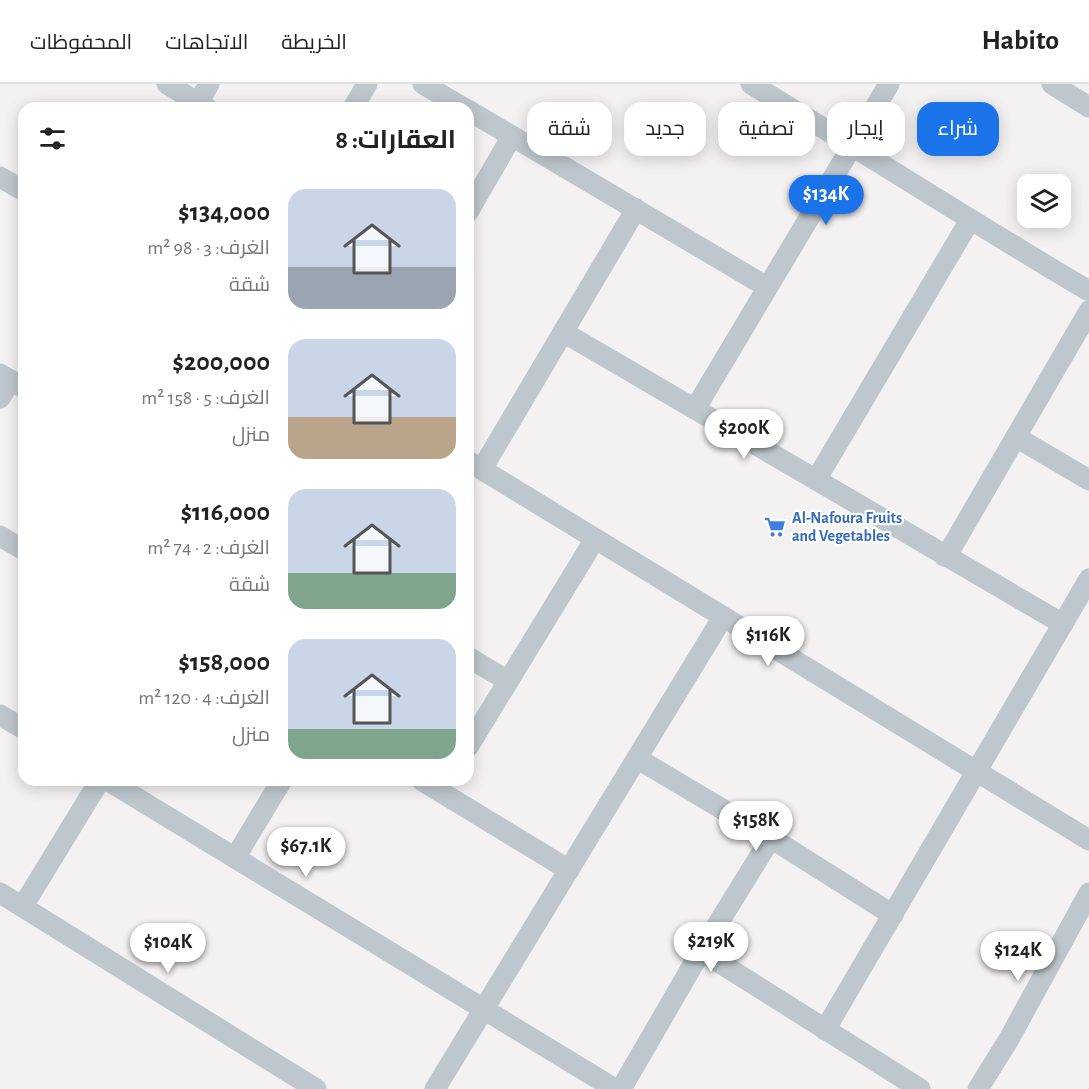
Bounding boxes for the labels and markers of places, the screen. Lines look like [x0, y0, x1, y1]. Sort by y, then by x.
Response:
pin: $134K [784, 175, 868, 226]
pin: $200K [702, 409, 786, 460]
place label: Al-Nafoura Fruits and Vegetables [792, 510, 902, 544]
supermarket icon: Al-Nafoura Fruits and Vegetables [763, 515, 787, 539]
pin: $116K [726, 616, 810, 667]
pin: $158K [714, 801, 798, 852]
pin: $67.1K [257, 827, 355, 878]
pin: $219K [669, 922, 753, 973]
pin: $104K [126, 923, 210, 974]
pin: $124K [976, 931, 1060, 982]

